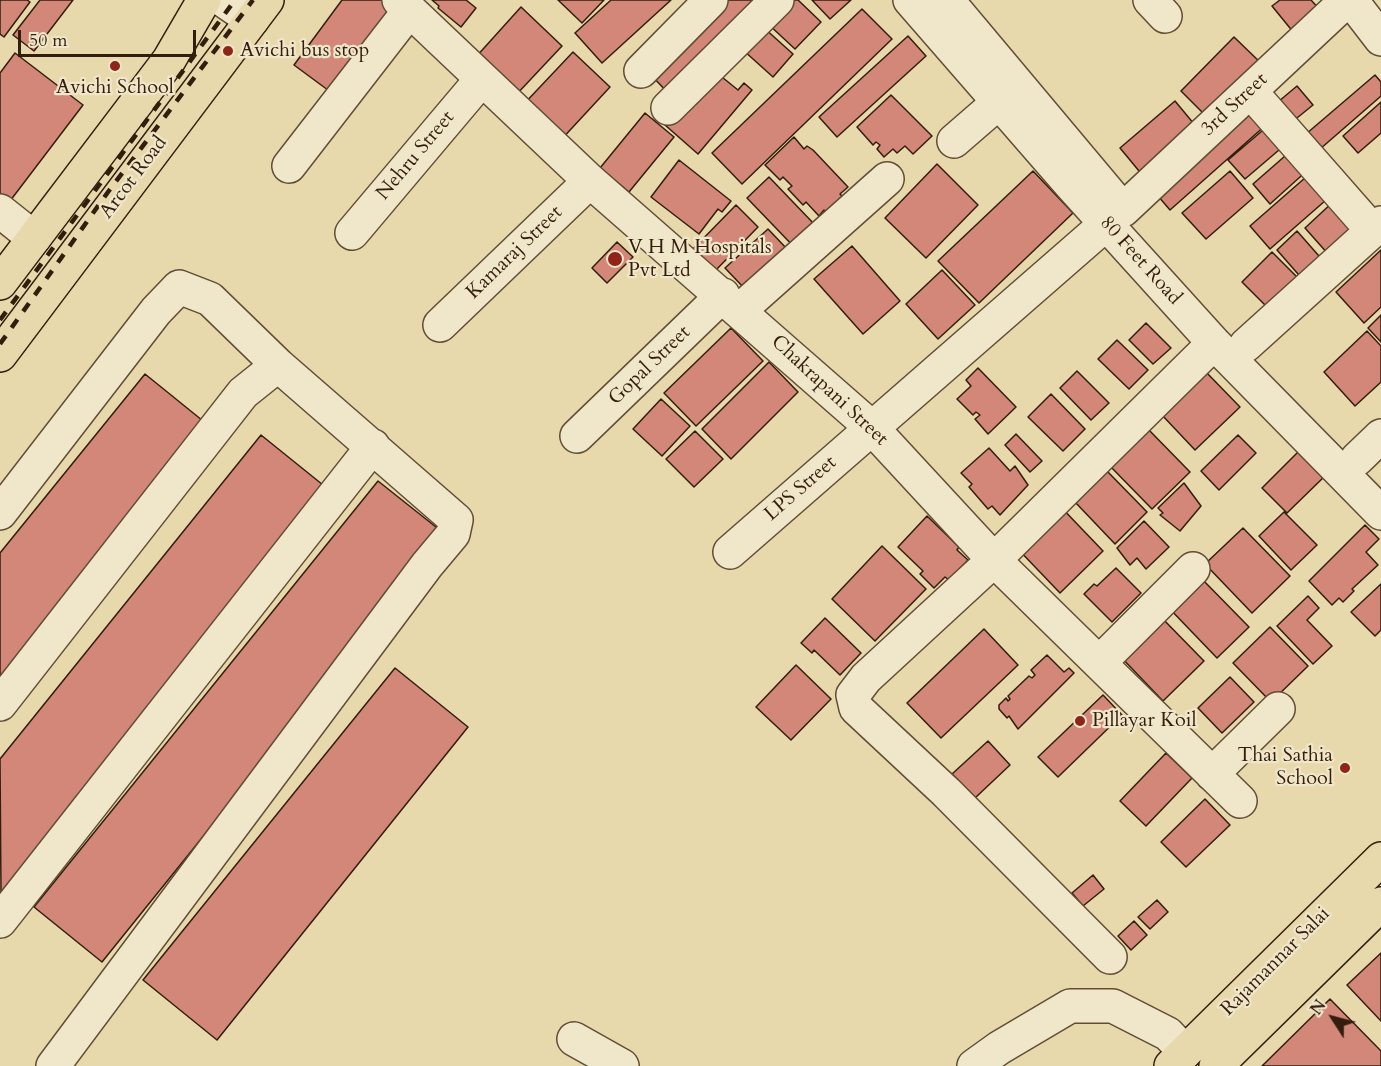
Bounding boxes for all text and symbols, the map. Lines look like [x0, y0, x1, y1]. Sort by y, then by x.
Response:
scale bar [21, 18, 200, 56]
text: 50 m [29, 28, 68, 53]
place label: Avichi bus stop [240, 39, 369, 63]
marker: Avichi bus stop [221, 44, 235, 58]
marker: Avichi School [108, 59, 122, 73]
street label: 3rd Street [1197, 68, 1273, 142]
place label: Avichi School [56, 76, 174, 100]
street label: Nehru Street [372, 107, 460, 205]
street label: Arcot Road [95, 132, 173, 224]
street label: Kamaraj Street [462, 201, 568, 305]
street label: 80 Feet Road [1094, 212, 1186, 310]
place label: V H M Hospitals Pvt Ltd [628, 236, 772, 283]
marker: V H M Hospitals Pvt Ltd [606, 250, 624, 268]
street label: Gopal Street [604, 321, 696, 411]
street label: Chakrapani Street [765, 331, 893, 451]
street label: LPS Street [760, 451, 842, 527]
place label: Pillayar Koil [1092, 709, 1197, 733]
marker: Pillayar Koil [1073, 714, 1087, 728]
place label: Thai Sathia School [1237, 744, 1333, 791]
marker: Thai Sathia School [1338, 761, 1352, 775]
street label: Rajamannar Salai [1216, 902, 1336, 1022]
north arrow [1303, 988, 1363, 1048]
text: N [1305, 995, 1331, 1020]

